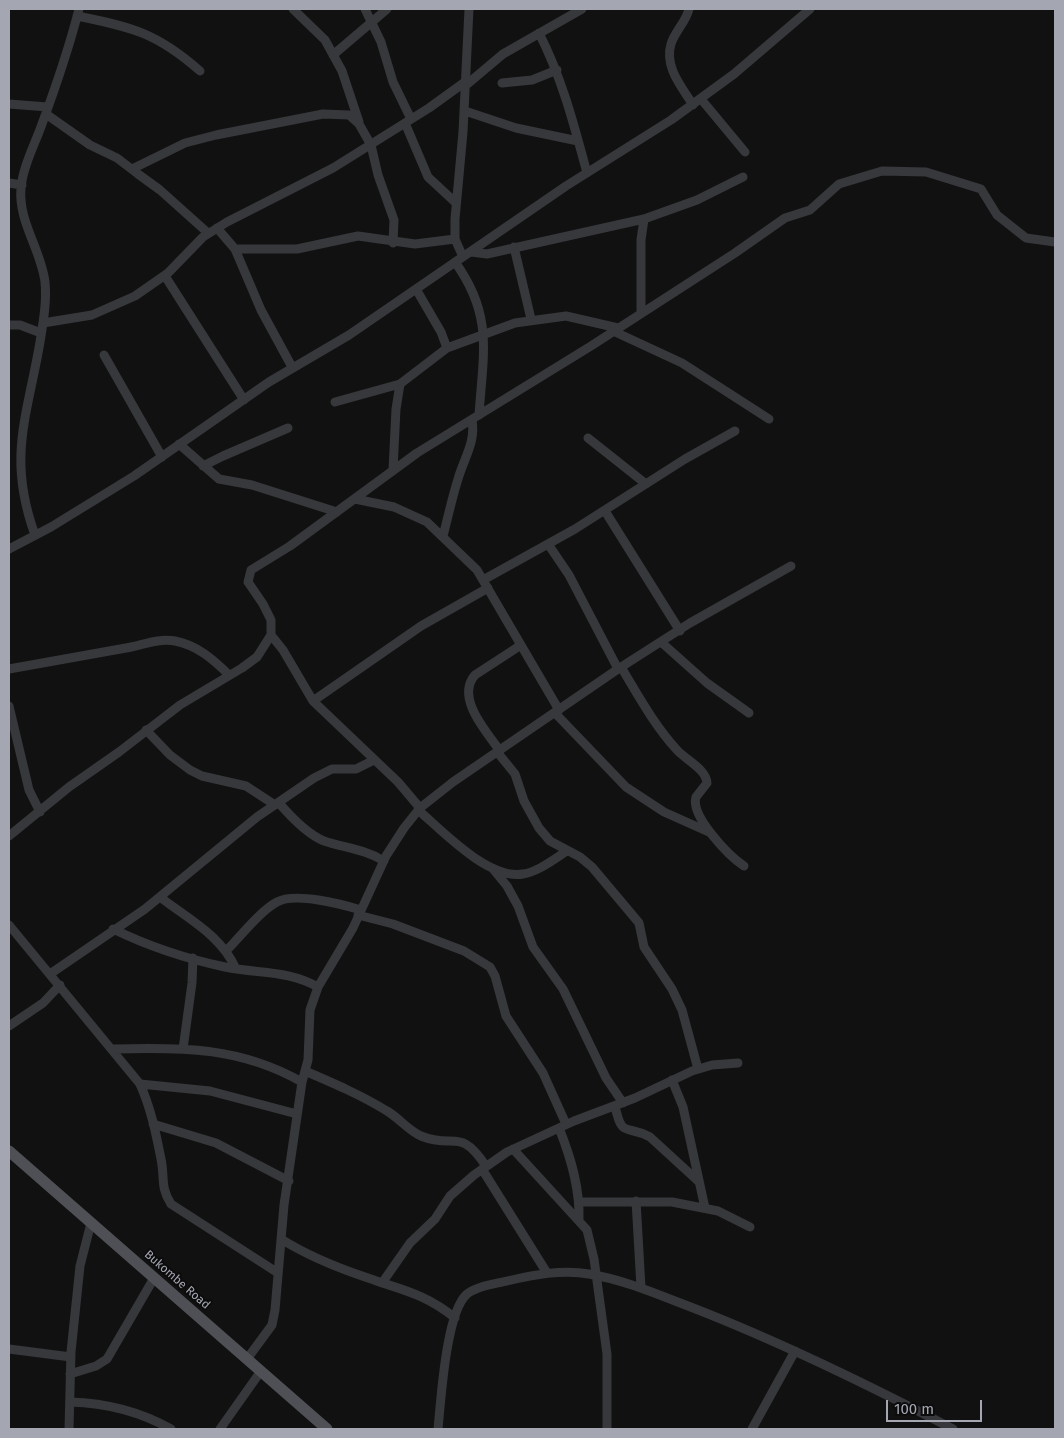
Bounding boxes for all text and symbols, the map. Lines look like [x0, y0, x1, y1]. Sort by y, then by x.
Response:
street label: Bukombe Road [141, 1248, 213, 1312]
scale bar [889, 1390, 985, 1422]
text: 100 m [894, 1400, 934, 1418]

